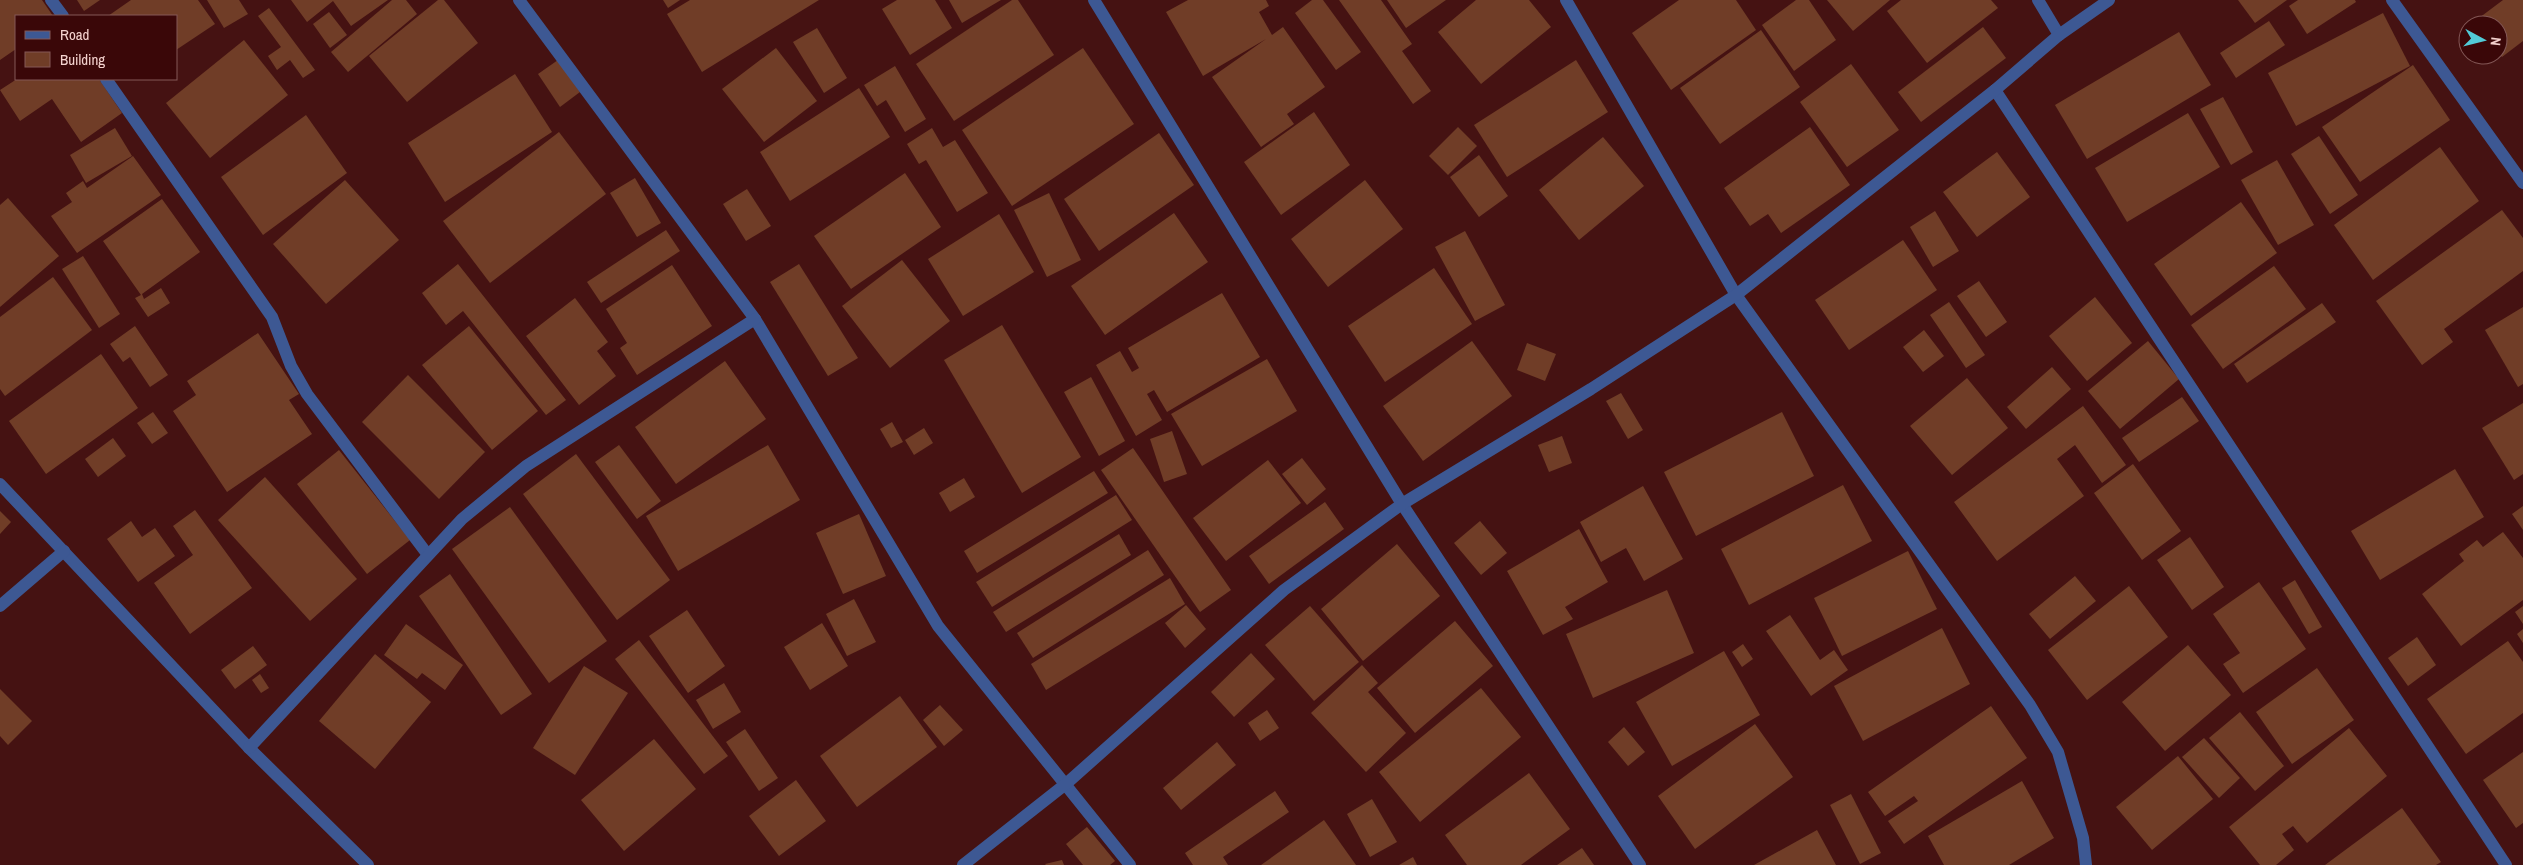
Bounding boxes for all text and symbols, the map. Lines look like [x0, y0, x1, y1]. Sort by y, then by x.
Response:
legend [15, 15, 178, 80]
north arrow [2458, 15, 2508, 65]
text: Road [60, 24, 89, 45]
text: N [2486, 36, 2505, 47]
text: Building [60, 49, 105, 70]

